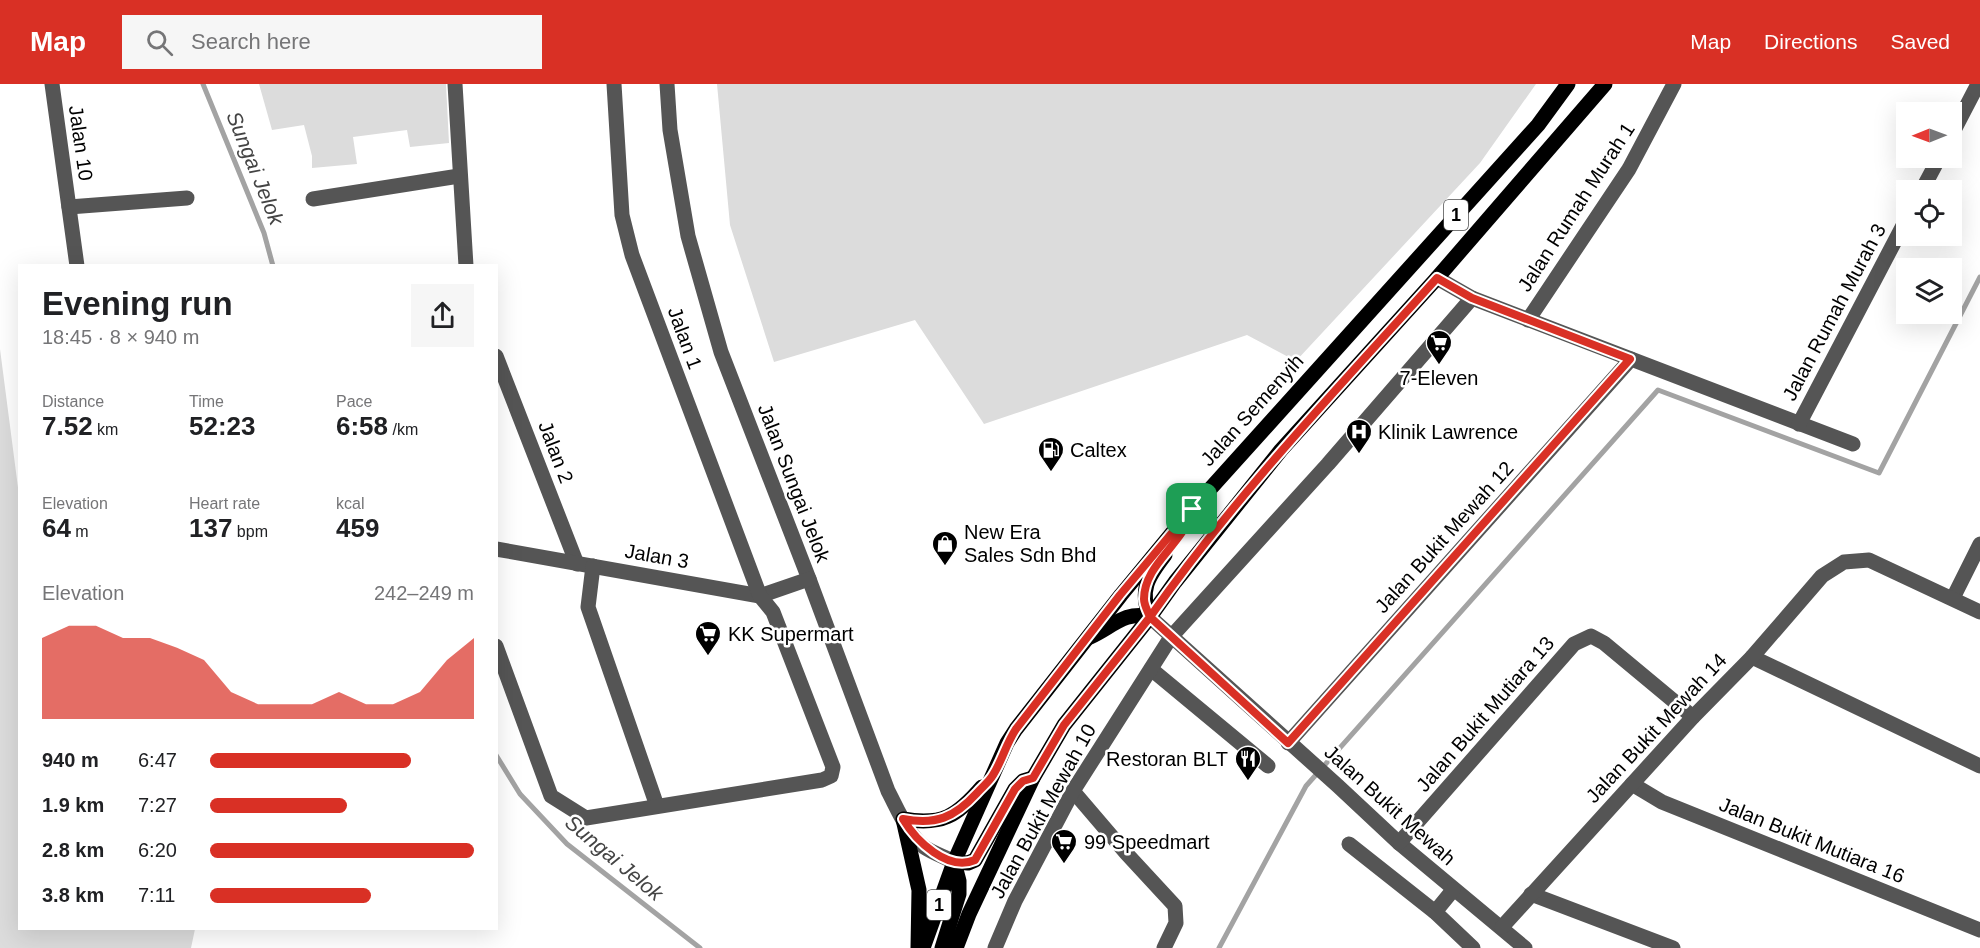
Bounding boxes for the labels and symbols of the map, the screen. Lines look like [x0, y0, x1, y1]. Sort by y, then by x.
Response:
north arrow [1896, 102, 1962, 168]
street label: Jalan 10 [65, 104, 97, 182]
water label: Sungai Jelok [222, 108, 289, 229]
street label: Jalan Rumah Murah 1 [1513, 118, 1639, 296]
road number: 1 [1444, 200, 1468, 230]
street label: Jalan Rumah Murah 3 [1778, 220, 1890, 404]
street label: Jalan 1 [664, 304, 706, 372]
supermarket icon: 7-Eleven [1424, 328, 1454, 366]
street label: Jalan Semenyih [1196, 350, 1308, 470]
place label: 7-Eleven [1400, 367, 1478, 389]
street label: Jalan Sungai Jelok [754, 401, 835, 566]
hospital icon: Klinik Lawrence [1344, 417, 1374, 455]
street label: Jalan 2 [534, 418, 578, 486]
place label: Klinik Lawrence [1378, 421, 1518, 443]
fuel station icon: Caltex [1036, 435, 1066, 473]
place label: Caltex [1070, 439, 1127, 461]
street label: Jalan Bukit Mewah 12 [1370, 457, 1518, 617]
pin [1166, 483, 1217, 534]
place label: New Era Sales Sdn Bhd [964, 521, 1096, 566]
shop icon: New Era Sales Sdn Bhd [930, 529, 960, 567]
street label: Jalan 3 [623, 540, 691, 572]
supermarket icon: KK Supermart [693, 619, 723, 657]
place label: KK Supermart [728, 623, 854, 645]
street label: Jalan Bukit Mutiara 13 [1412, 632, 1558, 796]
street label: Jalan Bukit Mewah 14 [1581, 649, 1731, 807]
street label: Jalan Bukit Mewah 10 [986, 720, 1100, 902]
street label: Jalan Bukit Mewah [1320, 741, 1460, 869]
restaurant icon: Restoran BLT [1233, 744, 1263, 782]
place label: Restoran BLT [1106, 748, 1228, 770]
street label: Jalan Bukit Mutiara 16 [1716, 793, 1908, 887]
water label: Sungai Jelok [561, 810, 669, 906]
supermarket icon: 99 Speedmart [1049, 827, 1079, 865]
place label: 99 Speedmart [1084, 831, 1210, 853]
road number: 1 [927, 890, 951, 920]

